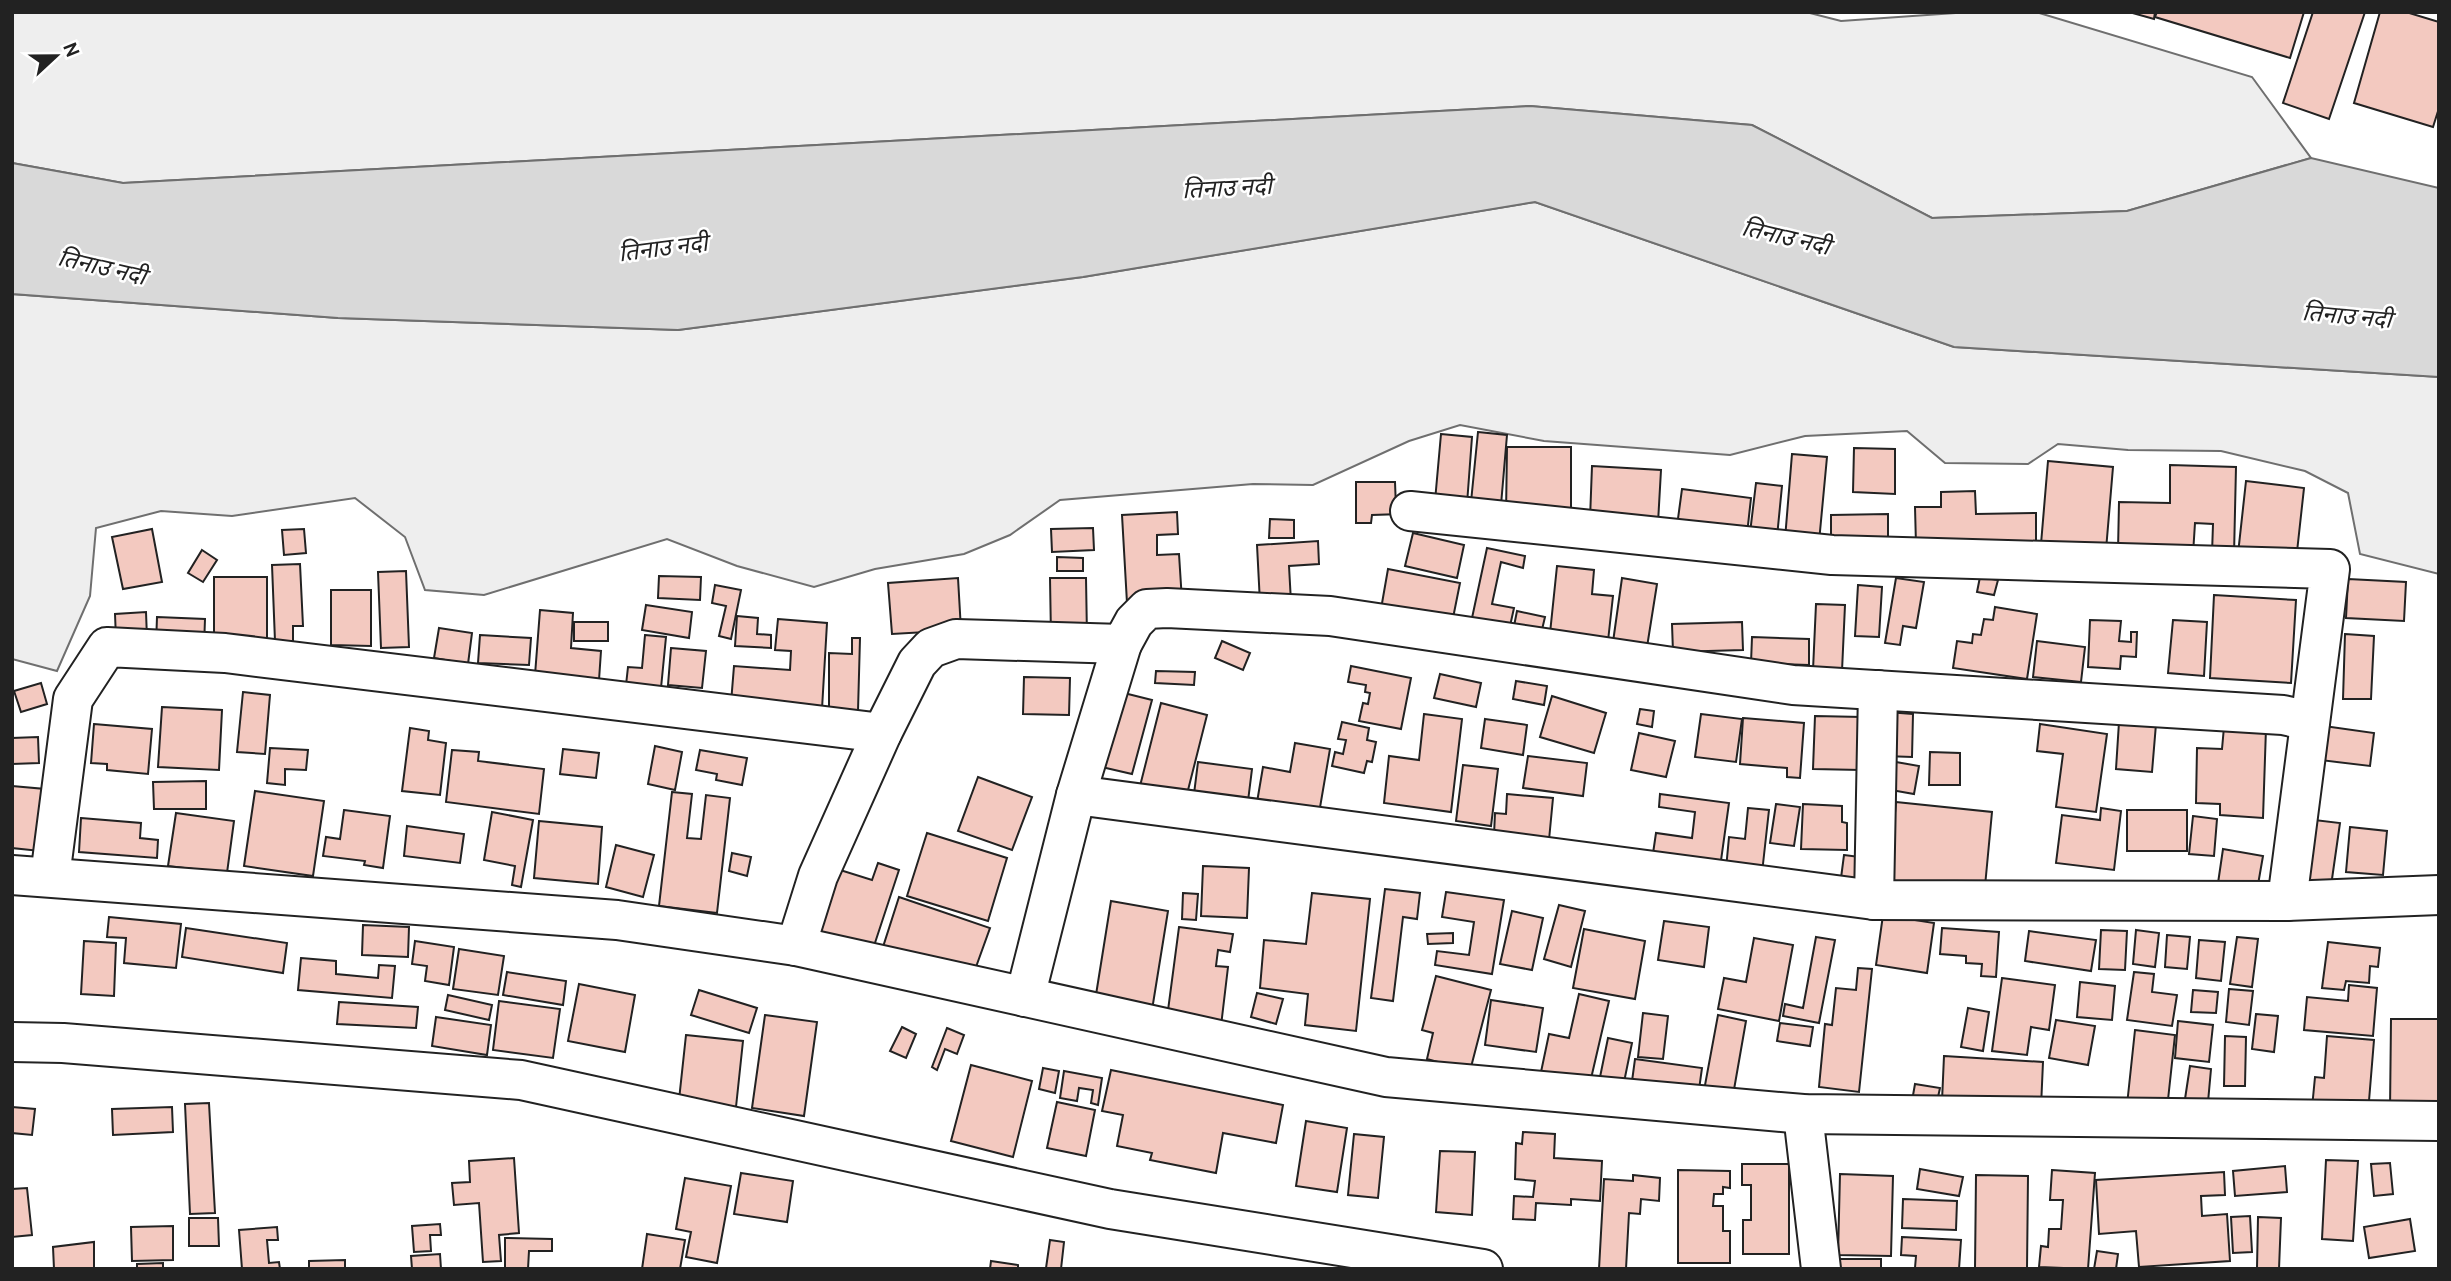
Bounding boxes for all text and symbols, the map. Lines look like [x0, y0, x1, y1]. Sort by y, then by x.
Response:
north arrow [21, 21, 91, 91]
text: N [58, 39, 84, 60]
water label: तिनाउ नदी [1181, 170, 1277, 204]
water label: तिनाउ नदी [1739, 212, 1838, 262]
water label: तिनाउ नदी [617, 227, 714, 267]
water label: तिनाउ नदी [55, 242, 154, 292]
water label: तिनाउ नदी [2301, 297, 2398, 334]

